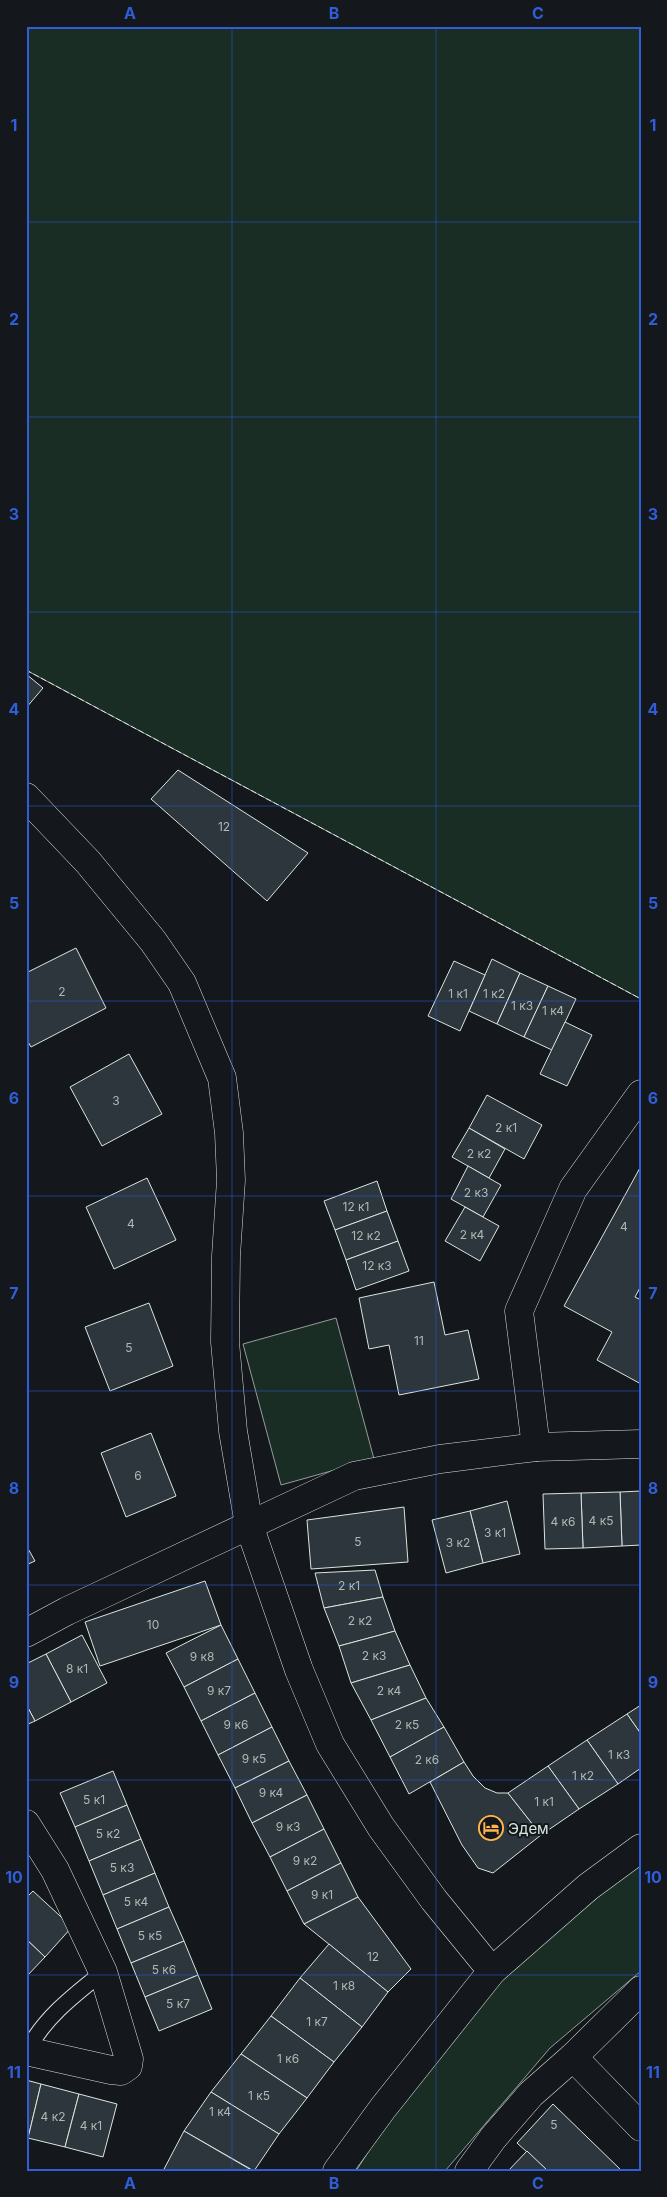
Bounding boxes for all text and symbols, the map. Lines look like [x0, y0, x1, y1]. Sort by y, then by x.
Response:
text: A [124, 3, 136, 23]
text: B [329, 3, 339, 23]
text: C [532, 3, 544, 23]
text: 1 [11, 115, 17, 135]
text: 1 [650, 115, 656, 135]
text: 2 [9, 309, 19, 329]
text: 2 [648, 309, 658, 329]
text: 3 [9, 504, 19, 524]
text: 3 [648, 504, 658, 524]
text: 4 [9, 699, 20, 719]
text: 4 [648, 699, 659, 719]
house number: 12 [218, 819, 230, 834]
text: 5 [9, 893, 19, 913]
text: 5 [648, 893, 658, 913]
house number: 2 [58, 984, 66, 999]
house number: 1 к1 [448, 986, 468, 1001]
house number: 1 к2 [483, 986, 505, 1001]
house number: 1 к3 [511, 998, 533, 1013]
house number: 1 к4 [542, 1003, 564, 1018]
text: 6 [9, 1088, 19, 1108]
text: 6 [648, 1088, 658, 1108]
house number: 3 [112, 1093, 120, 1108]
house number: 2 к1 [495, 1120, 517, 1135]
house number: 2 к2 [467, 1146, 491, 1161]
house number: 2 к3 [464, 1185, 488, 1200]
house number: 12 к1 [343, 1199, 369, 1214]
house number: 4 [127, 1216, 135, 1231]
house number: 4 [620, 1219, 628, 1234]
house number: 2 к4 [460, 1227, 484, 1242]
house number: 12 к2 [351, 1228, 381, 1243]
house number: 12 к3 [362, 1258, 392, 1273]
text: 7 [9, 1283, 19, 1303]
text: 7 [648, 1283, 658, 1303]
house number: 11 [414, 1333, 424, 1348]
house number: 5 [125, 1340, 133, 1355]
house number: 6 [134, 1468, 142, 1483]
text: 8 [9, 1478, 19, 1498]
text: 8 [648, 1478, 658, 1498]
house number: 4 к5 [589, 1513, 613, 1528]
house number: 4 к6 [550, 1514, 576, 1529]
house number: 3 к1 [484, 1525, 506, 1540]
house number: 5 [354, 1534, 362, 1549]
house number: 3 к2 [446, 1535, 470, 1550]
house number: 2 к1 [338, 1578, 360, 1593]
house number: 2 к2 [348, 1613, 372, 1628]
house number: 10 [147, 1617, 159, 1632]
house number: 2 к3 [362, 1648, 386, 1663]
house number: 9 к8 [190, 1649, 214, 1664]
house number: 8 к1 [66, 1661, 88, 1676]
text: 9 [9, 1672, 19, 1692]
text: 9 [648, 1672, 658, 1692]
house number: 9 к7 [207, 1683, 231, 1698]
house number: 2 к4 [377, 1683, 401, 1698]
house number: 9 к6 [224, 1717, 248, 1732]
house number: 2 к5 [395, 1717, 419, 1732]
house number: 1 к3 [608, 1747, 630, 1762]
house number: 9 к5 [242, 1751, 266, 1766]
house number: 2 к6 [415, 1752, 439, 1767]
house number: 1 к2 [572, 1768, 594, 1783]
house number: 9 к4 [259, 1785, 284, 1800]
house number: 5 к1 [83, 1792, 105, 1807]
house number: 1 к1 [534, 1794, 554, 1809]
hotel icon: Эдем [478, 1815, 504, 1841]
house number: 9 к3 [276, 1819, 300, 1834]
place label: Эдем [508, 1819, 549, 1838]
house number: 5 к2 [96, 1826, 120, 1841]
house number: 9 к2 [293, 1853, 317, 1868]
house number: 5 к3 [110, 1860, 134, 1875]
text: 10 [5, 1867, 23, 1887]
text: 10 [644, 1867, 662, 1887]
house number: 9 к1 [311, 1887, 333, 1902]
house number: 5 к4 [124, 1894, 148, 1909]
house number: 5 к5 [138, 1928, 162, 1943]
house number: 12 [367, 1949, 379, 1964]
house number: 5 к6 [152, 1962, 176, 1977]
house number: 1 к8 [333, 1978, 355, 1993]
house number: 5 к7 [166, 1996, 190, 2011]
house number: 1 к7 [306, 2014, 328, 2029]
house number: 1 к6 [277, 2051, 299, 2066]
text: 11 [7, 2062, 21, 2082]
text: 11 [646, 2062, 660, 2082]
house number: 1 к5 [248, 2088, 270, 2103]
house number: 1 к4 [209, 2104, 231, 2119]
house number: 4 к2 [41, 2109, 65, 2124]
house number: 5 [550, 2117, 558, 2132]
house number: 4 к1 [80, 2118, 102, 2133]
text: A [124, 2173, 136, 2193]
text: B [329, 2173, 339, 2193]
text: C [532, 2173, 544, 2193]

